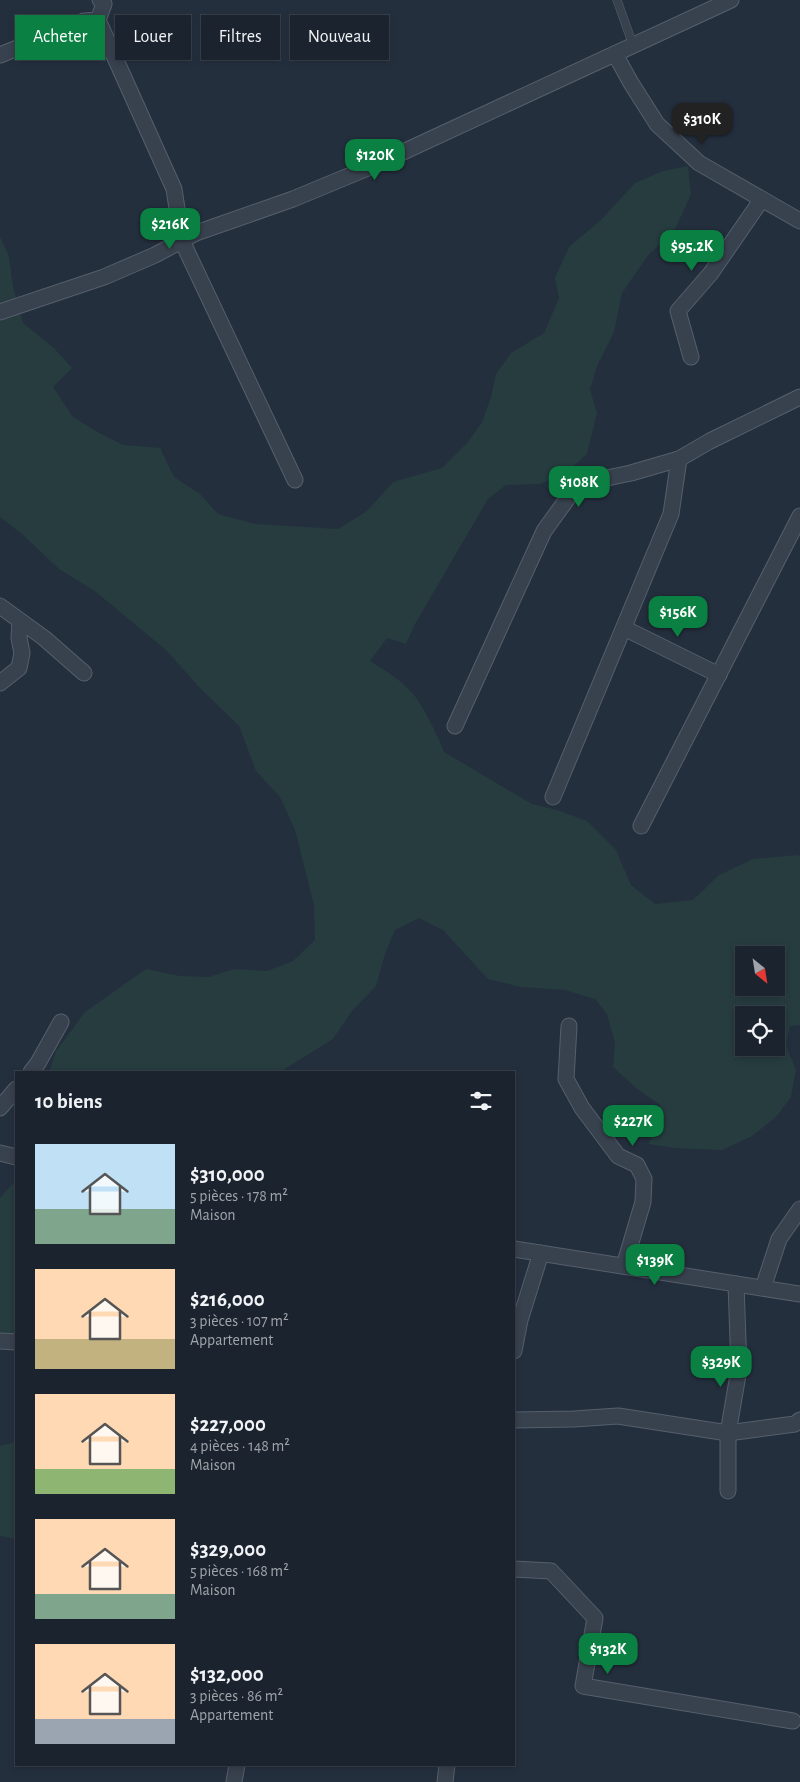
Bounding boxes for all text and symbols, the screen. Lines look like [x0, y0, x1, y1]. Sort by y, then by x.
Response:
chip: Acheter [15, 15, 105, 60]
chip: Louer [115, 15, 191, 60]
chip: Filtres [201, 15, 280, 60]
chip: Nouveau [290, 15, 389, 60]
pin: $310K [667, 102, 737, 145]
text: $310K [683, 111, 721, 127]
pin: $120K [340, 138, 410, 181]
text: $120K [356, 147, 394, 163]
pin: $216K [135, 208, 205, 250]
text: $216K [151, 216, 189, 232]
pin: $95.2K [651, 230, 733, 272]
text: $95.2K [671, 238, 713, 254]
pin: $108K [544, 466, 614, 508]
text: $108K [560, 474, 598, 490]
pin: $156K [643, 596, 713, 638]
text: $156K [660, 604, 696, 620]
north arrow [735, 946, 785, 996]
map controls [735, 946, 785, 1056]
button: locate [735, 1006, 785, 1056]
icon: filters [467, 1087, 495, 1115]
text: 10 biens [35, 1091, 102, 1112]
pin: $227K [598, 1104, 668, 1147]
text: $227K [614, 1113, 652, 1129]
icon: home [75, 1164, 135, 1224]
text: $310,000 [190, 1164, 265, 1185]
text: 5 pièces · 178 m² [190, 1188, 288, 1204]
text: Maison [190, 1207, 236, 1223]
pin: $139K [620, 1244, 690, 1286]
text: $139K [637, 1252, 673, 1268]
icon: home [75, 1289, 135, 1349]
text: $216,000 [190, 1289, 265, 1310]
text: 3 pièces · 107 m² [190, 1313, 289, 1329]
text: Appartement [190, 1332, 273, 1348]
pin: $329K [686, 1346, 756, 1388]
text: $329K [702, 1354, 740, 1370]
icon: home [75, 1414, 135, 1474]
text: $227,000 [190, 1414, 266, 1435]
text: 4 pièces · 148 m² [190, 1438, 290, 1454]
text: Maison [190, 1457, 236, 1473]
icon: home [75, 1539, 135, 1599]
text: $329,000 [190, 1539, 266, 1560]
text: 5 pièces · 168 m² [190, 1563, 289, 1579]
text: Maison [190, 1582, 236, 1598]
pin: $132K [573, 1632, 643, 1675]
text: $132K [590, 1641, 626, 1657]
icon: home [75, 1664, 135, 1724]
text: $132,000 [190, 1664, 264, 1685]
text: 3 pièces · 86 m² [190, 1688, 283, 1704]
text: Appartement [190, 1707, 273, 1723]

